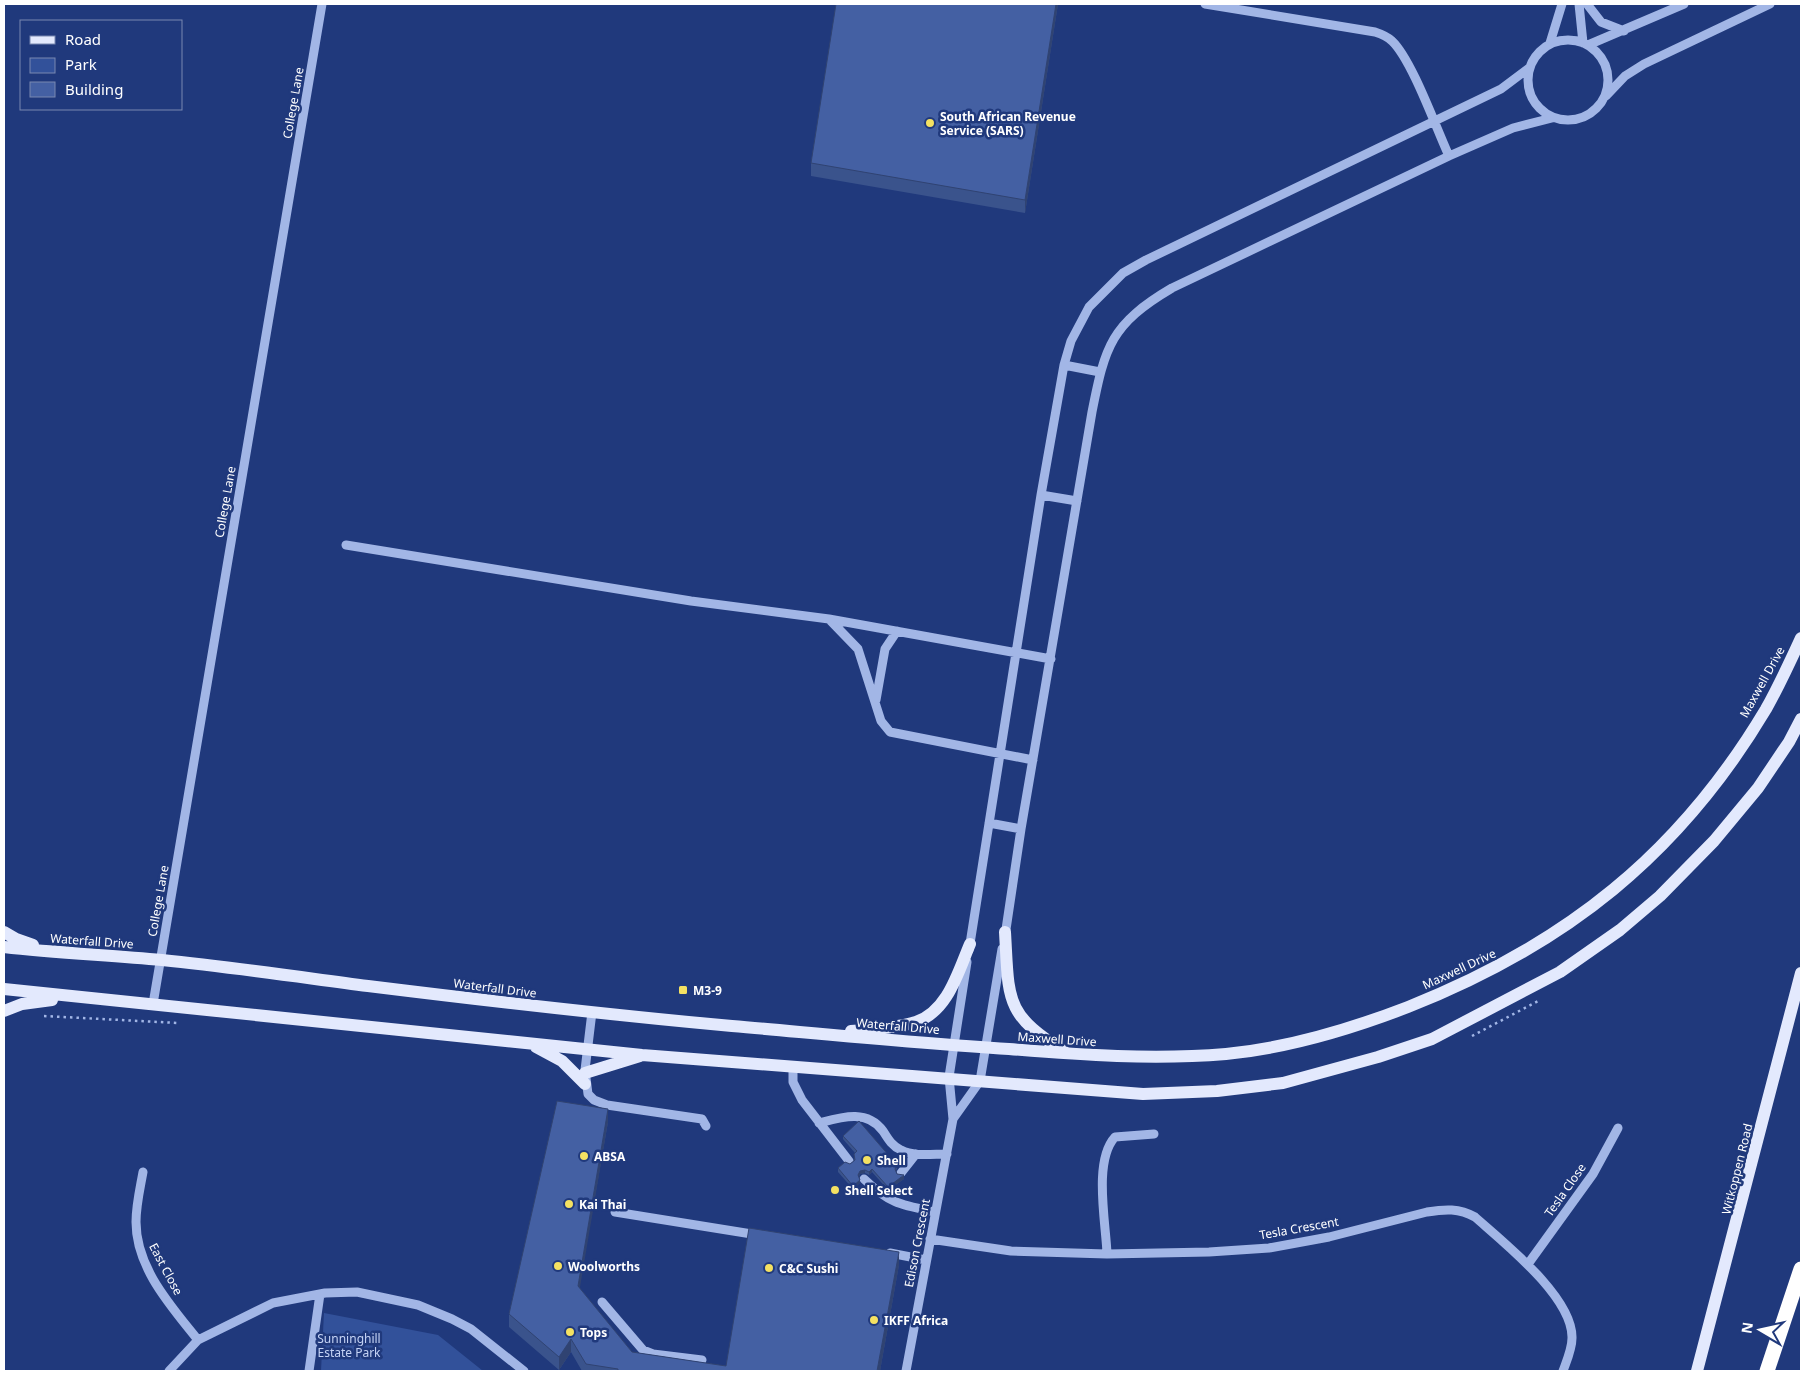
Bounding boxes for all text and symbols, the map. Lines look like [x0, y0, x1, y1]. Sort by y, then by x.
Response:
legend [20, 20, 182, 110]
text: Road [65, 29, 101, 49]
text: Park [65, 54, 97, 74]
street label: College Lane [278, 66, 308, 140]
text: Building [65, 79, 123, 99]
place label: South African Revenue Service (SARS) [940, 108, 1076, 139]
marker: South African Revenue Service (SARS) [924, 117, 936, 129]
street label: College Lane [210, 465, 240, 539]
street label: Maxwell Drive [1735, 643, 1789, 721]
street label: College Lane [143, 864, 173, 938]
street label: Waterfall Drive [50, 930, 134, 952]
street label: Maxwell Drive [1420, 944, 1499, 993]
street label: Waterfall Drive [452, 974, 538, 1002]
place label: M3-9 [693, 982, 722, 999]
marker: M3-9 [677, 984, 689, 996]
street label: Waterfall Drive [856, 1014, 941, 1038]
street label: Maxwell Drive [1017, 1028, 1097, 1050]
street label: Witkoppen Road [1717, 1122, 1757, 1216]
place label: ABSA [594, 1148, 626, 1165]
marker: ABSA [578, 1150, 590, 1162]
place label: Shell [877, 1152, 906, 1169]
marker: Shell [861, 1154, 873, 1166]
street label: Tesla Close [1540, 1160, 1590, 1220]
place label: Shell Select [845, 1182, 913, 1199]
marker: Shell Select [829, 1184, 841, 1196]
place label: Kai Thai [579, 1196, 626, 1213]
street label: Edison Crescent [900, 1197, 934, 1289]
marker: Kai Thai [563, 1198, 575, 1210]
street label: Tesla Crescent [1258, 1213, 1341, 1243]
street label: East Close [145, 1240, 187, 1298]
place label: Woolworths [568, 1258, 640, 1275]
marker: Woolworths [552, 1260, 564, 1272]
place label: C&C Sushi [779, 1260, 838, 1277]
marker: C&C Sushi [763, 1262, 775, 1274]
north arrow [1735, 1305, 1785, 1355]
place label: IKFF Africa [884, 1312, 948, 1329]
marker: IKFF Africa [868, 1314, 880, 1326]
text: N [1736, 1321, 1757, 1335]
place label: Tops [580, 1324, 607, 1341]
marker: Tops [564, 1326, 576, 1338]
park label: Sunninghill Estate Park [317, 1330, 381, 1361]

